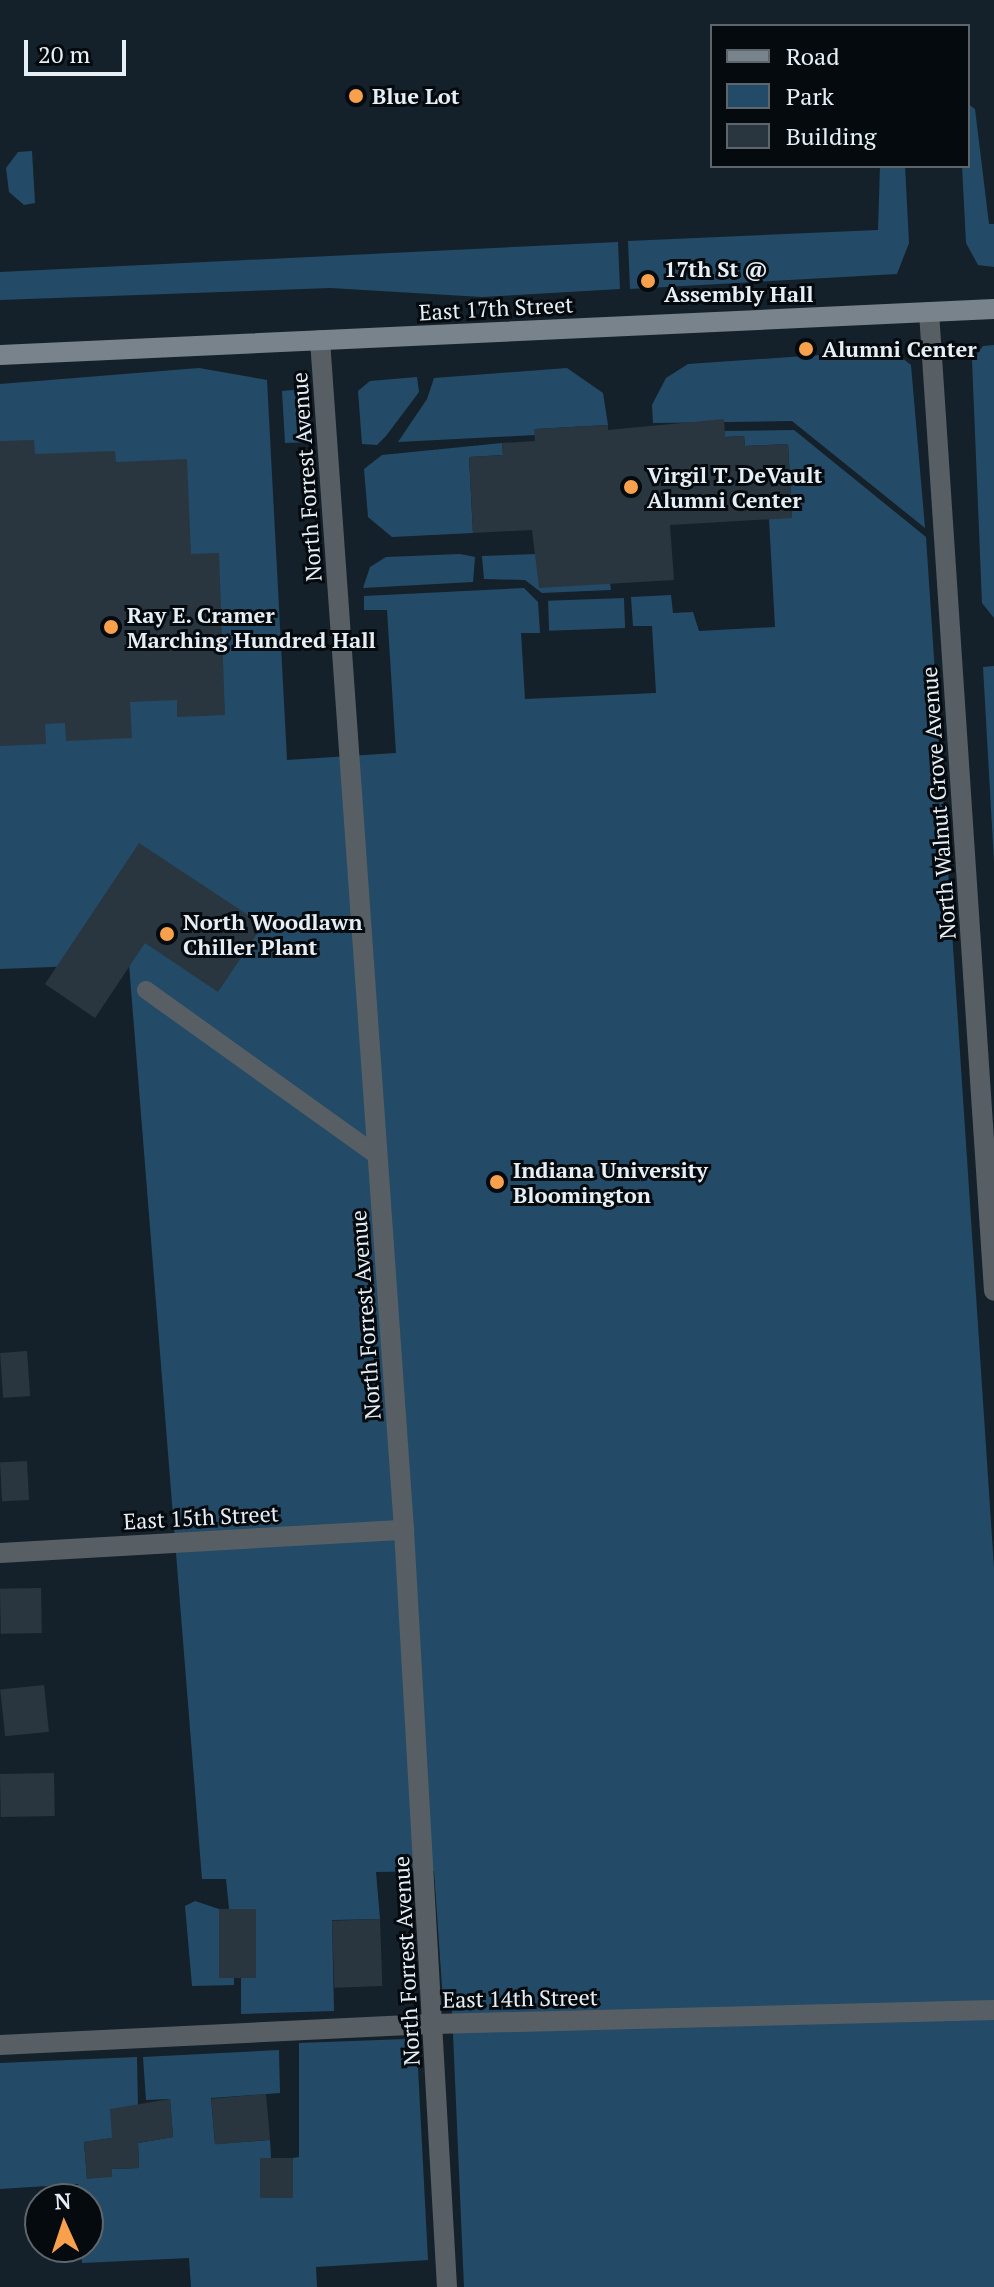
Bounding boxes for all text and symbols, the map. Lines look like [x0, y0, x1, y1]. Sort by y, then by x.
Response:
scale bar [28, 24, 130, 74]
legend [710, 24, 970, 168]
text: 20 m [38, 38, 90, 70]
text: Road [786, 40, 840, 72]
text: Park [786, 80, 834, 112]
place label: Blue Lot [372, 83, 460, 109]
marker: Blue Lot [347, 87, 365, 105]
text: Building [786, 120, 876, 152]
place label: 17th St @ Assembly Hall [664, 255, 814, 306]
marker: 17th St @ Assembly Hall [639, 272, 657, 290]
street label: East 17th Street [418, 291, 574, 325]
place label: Alumni Center [822, 336, 977, 362]
marker: Alumni Center [797, 340, 815, 358]
street label: North Forrest Avenue [285, 371, 327, 583]
place label: Virgil T. DeVault Alumni Center [647, 461, 823, 512]
marker: Virgil T. DeVault Alumni Center [622, 478, 640, 496]
place label: Ray E. Cramer Marching Hundred Hall [127, 601, 376, 652]
marker: Ray E. Cramer Marching Hundred Hall [102, 618, 120, 636]
street label: North Walnut Grove Avenue [915, 666, 961, 940]
place label: North Woodlawn Chiller Plant [183, 908, 362, 960]
marker: North Woodlawn Chiller Plant [158, 925, 176, 943]
place label: Indiana University Bloomington [513, 1156, 708, 1208]
marker: Indiana University Bloomington [488, 1173, 506, 1191]
street label: North Forrest Avenue [344, 1209, 386, 1421]
street label: East 15th Street [123, 1500, 279, 1534]
street label: North Forrest Avenue [387, 1855, 425, 2067]
street label: East 14th Street [442, 1983, 598, 2013]
north arrow [24, 2183, 104, 2263]
text: N [54, 2186, 72, 2215]

